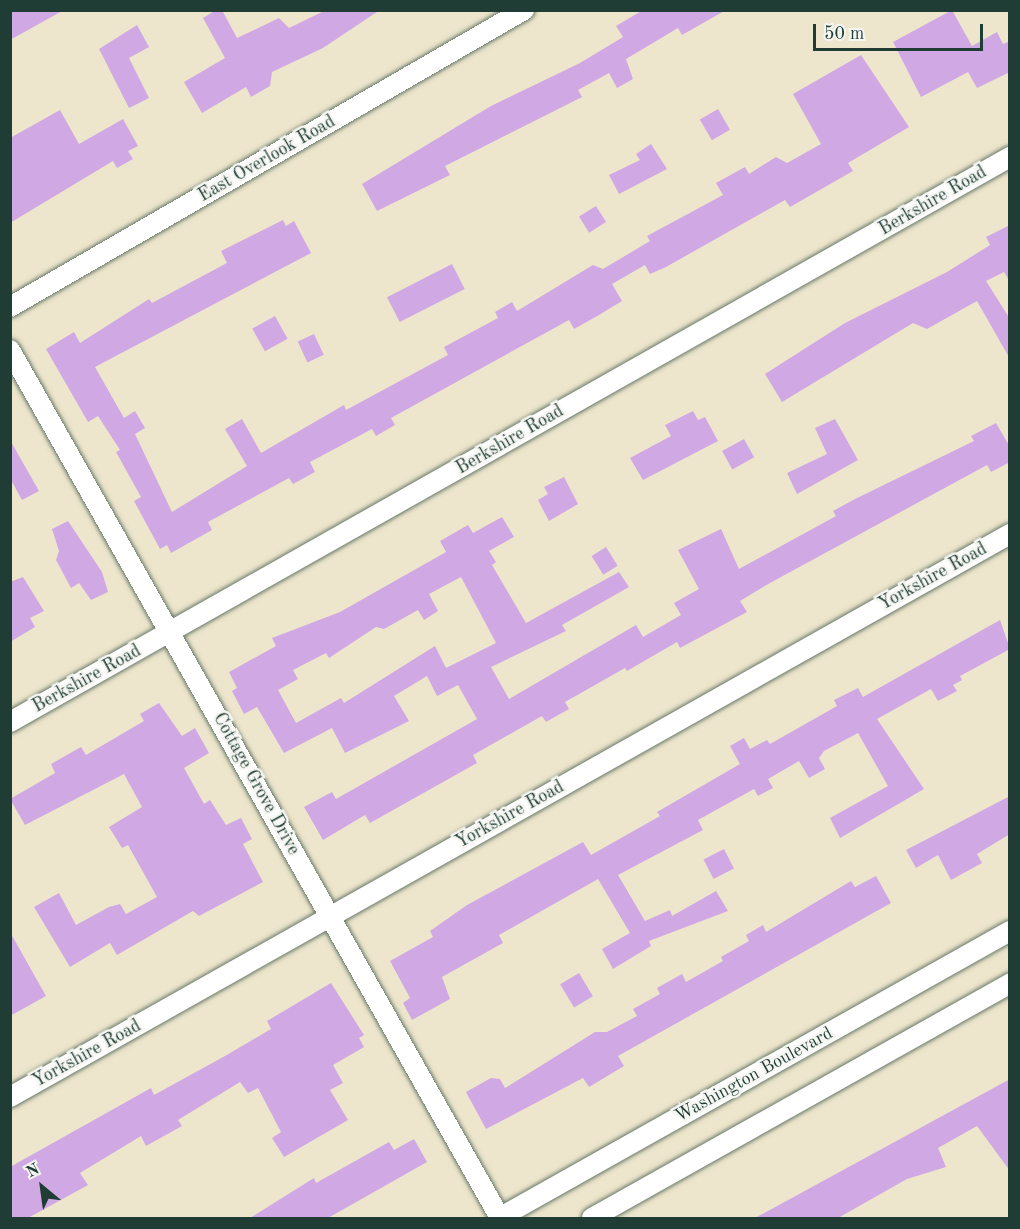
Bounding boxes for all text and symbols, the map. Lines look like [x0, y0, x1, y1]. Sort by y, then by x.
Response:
scale bar [816, 12, 986, 50]
text: 50 m [824, 25, 864, 43]
street label: East Overlook Road [195, 111, 339, 207]
street label: Berkshire Road [875, 161, 991, 241]
street label: Berkshire Road [452, 400, 568, 480]
street label: Yorkshire Road [875, 538, 991, 616]
street label: Berkshire Road [29, 640, 145, 718]
street label: Cottage Grove Drive [208, 709, 304, 859]
street label: Yorkshire Road [452, 776, 568, 854]
street label: Yorkshire Road [29, 1015, 145, 1093]
street label: Washington Boulevard [671, 1023, 837, 1127]
north arrow [12, 1157, 72, 1217]
text: N [24, 1161, 42, 1181]

